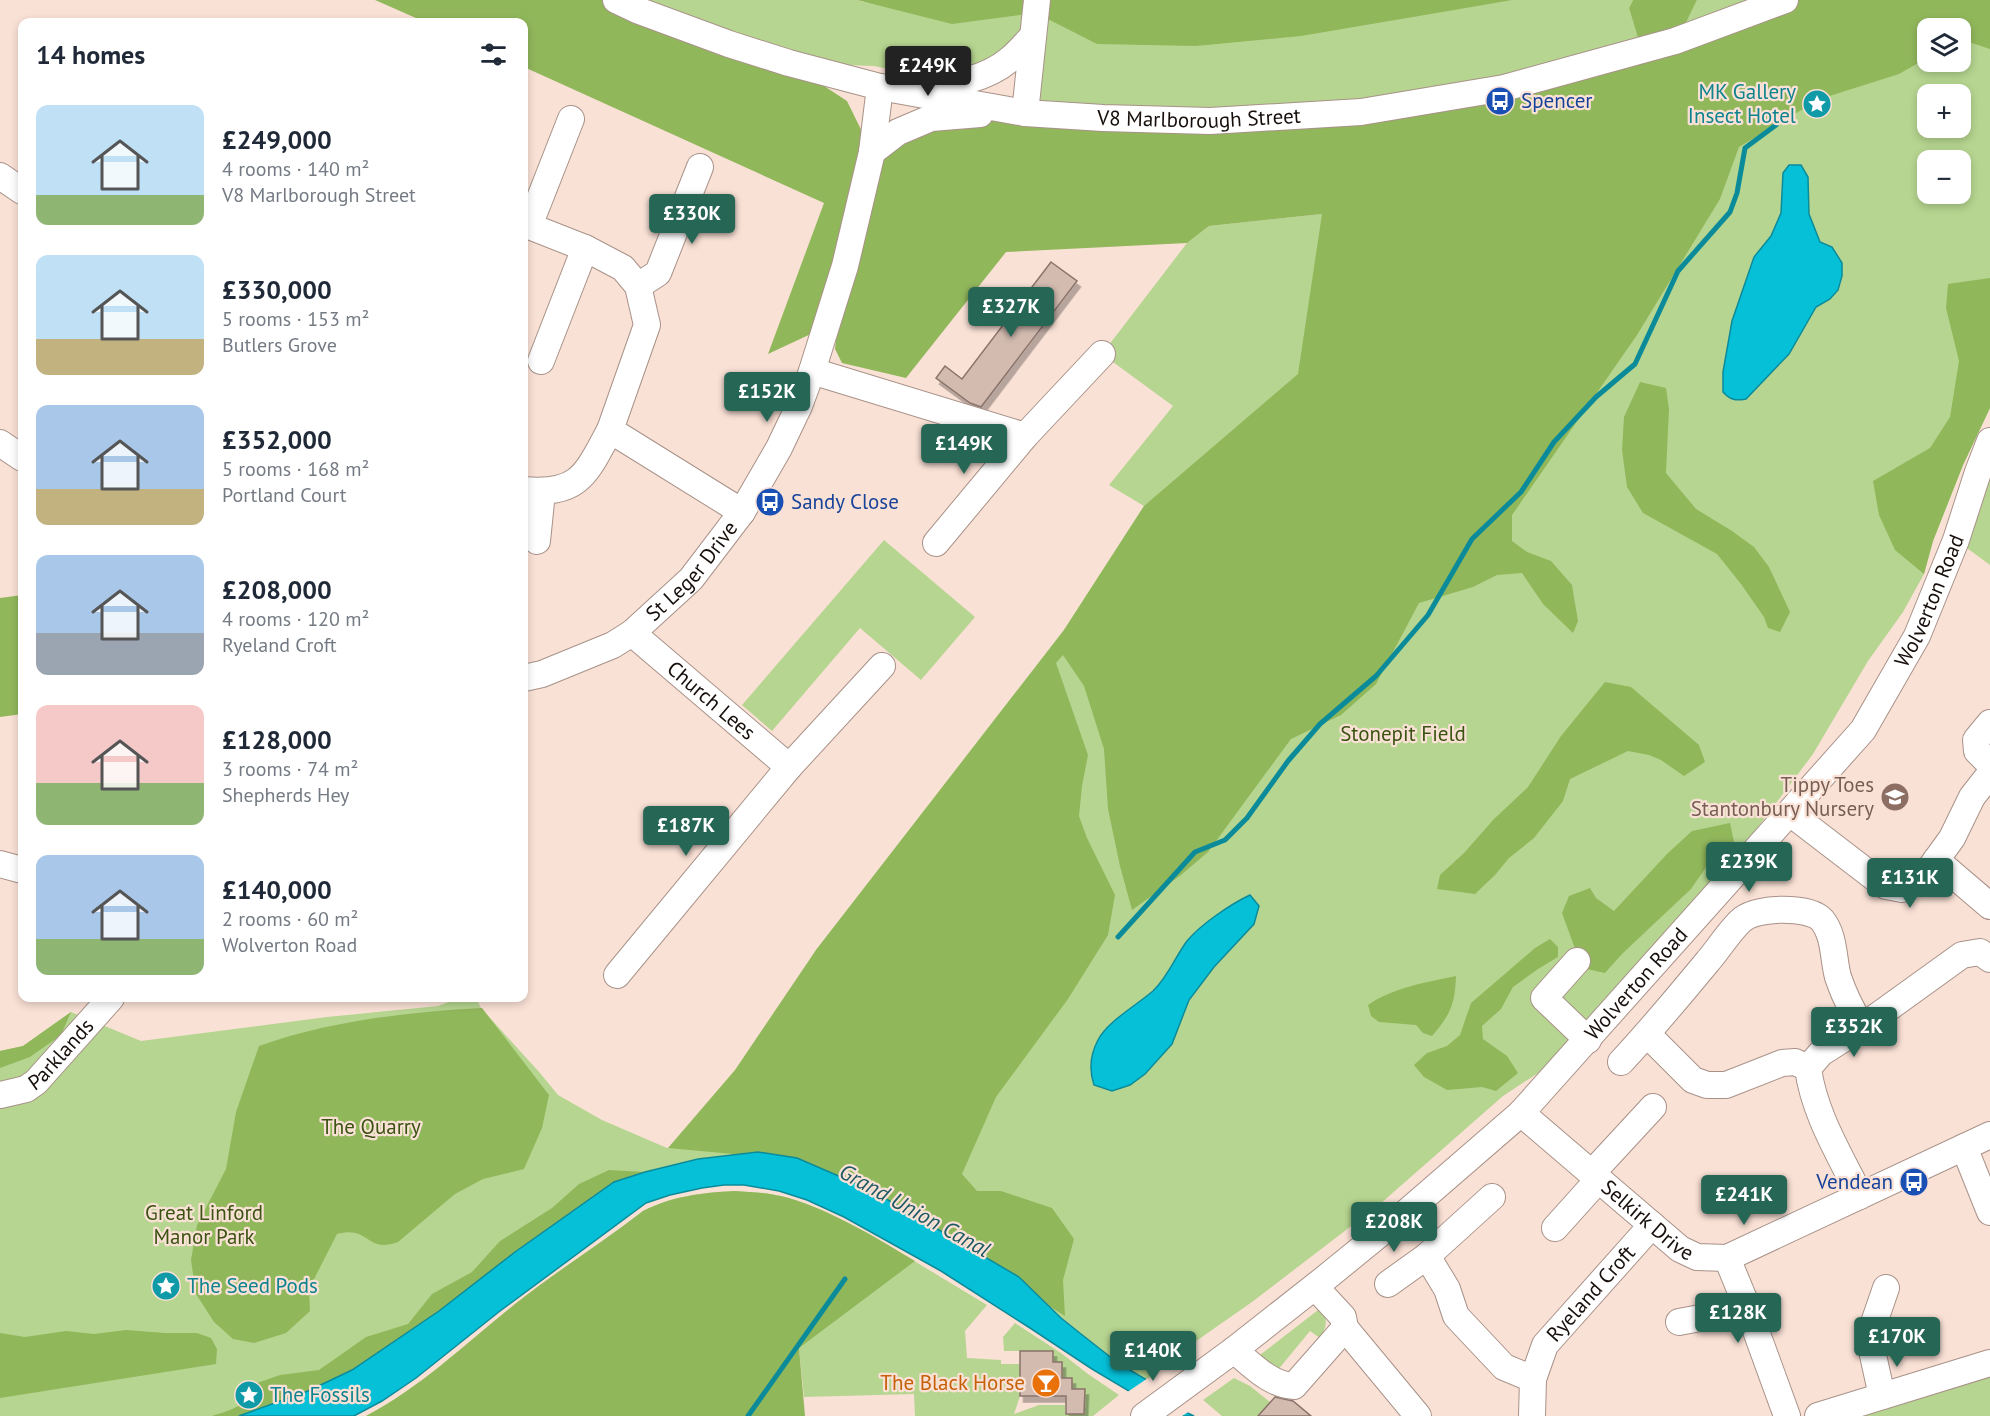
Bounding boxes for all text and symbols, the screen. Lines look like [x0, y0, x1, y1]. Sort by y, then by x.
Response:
map controls [1917, 18, 1971, 204]
button: layers [1917, 18, 1971, 72]
text: 14 homes [36, 38, 145, 71]
icon: filters [477, 38, 510, 71]
pin: £249K [886, 46, 970, 97]
text: £249K [899, 52, 957, 78]
place label: MK Gallery Insect Hotel [1688, 78, 1796, 129]
button: + [1917, 84, 1971, 138]
bus stop icon: Spencer [1484, 85, 1516, 117]
place label: Spencer [1521, 87, 1592, 114]
place icon: MK Gallery Insect Hotel [1801, 88, 1833, 120]
street label: V8 Marlborough Street [1096, 102, 1302, 134]
text: £249,000 [222, 123, 332, 156]
icon: home [84, 129, 156, 201]
button: − [1917, 150, 1971, 204]
text: 4 rooms · 140 m² [222, 156, 369, 182]
text: V8 Marlborough Street [222, 182, 416, 208]
pin: £330K [650, 194, 734, 245]
text: £330K [663, 200, 721, 226]
text: £330,000 [222, 273, 332, 306]
icon: home [84, 279, 156, 351]
pin: £327K [969, 287, 1053, 338]
text: £327K [982, 293, 1040, 319]
text: 5 rooms · 153 m² [222, 306, 369, 332]
text: Butlers Grove [222, 332, 337, 358]
pin: £152K [725, 372, 809, 423]
text: £152K [738, 378, 796, 404]
text: £352,000 [222, 423, 332, 456]
pin: £149K [922, 424, 1006, 475]
icon: home [84, 429, 156, 501]
text: £149K [935, 430, 993, 456]
text: 5 rooms · 168 m² [222, 456, 369, 482]
text: Portland Court [222, 482, 347, 508]
bus stop icon: Sandy Close [754, 486, 786, 518]
place label: Sandy Close [791, 488, 899, 515]
street label: St Leger Drive [640, 515, 743, 627]
street label: Wolverton Road [1888, 530, 1970, 672]
text: £208,000 [222, 573, 332, 606]
icon: home [84, 579, 156, 651]
text: 4 rooms · 120 m² [222, 606, 369, 632]
text: Ryeland Croft [222, 632, 337, 658]
street label: Church Lees [662, 655, 761, 746]
park label: Stonepit Field [1340, 720, 1466, 747]
text: £128,000 [222, 723, 332, 756]
icon: home [84, 729, 156, 801]
text: 3 rooms · 74 m² [222, 756, 358, 782]
place label: Tippy Toes Stantonbury Nursery [1691, 771, 1874, 822]
school or university icon: Tippy Toes Stantonbury Nursery [1879, 781, 1911, 813]
text: Shepherds Hey [222, 782, 349, 808]
pin: £187K [644, 806, 728, 857]
text: £187K [657, 812, 715, 838]
pin: £239K [1707, 842, 1791, 893]
text: £239K [1720, 848, 1778, 874]
pin: £131K [1868, 858, 1952, 909]
text: £131K [1881, 864, 1939, 890]
text: £140,000 [222, 873, 332, 906]
icon: home [84, 879, 156, 951]
text: 2 rooms · 60 m² [222, 906, 358, 932]
street label: Wolverton Road [1579, 922, 1693, 1046]
text: Wolverton Road [222, 932, 357, 958]
pin: £352K [1812, 1007, 1896, 1058]
street label: Parklands [23, 1013, 99, 1096]
text: £352K [1825, 1013, 1883, 1039]
park label: The Quarry [321, 1113, 421, 1140]
water label: Grand Union Canal [835, 1157, 995, 1263]
bus stop icon: Vendean [1898, 1166, 1930, 1198]
place label: Vendean [1815, 1168, 1893, 1195]
street label: Selkirk Drive [1596, 1174, 1698, 1266]
pin: £241K [1702, 1175, 1786, 1226]
text: £241K [1715, 1181, 1773, 1207]
park label: Great Linford Manor Park [145, 1199, 263, 1250]
pin: £208K [1352, 1202, 1436, 1253]
text: £208K [1365, 1208, 1423, 1234]
street label: Ryeland Croft [1540, 1239, 1641, 1347]
place icon: The Seed Pods [150, 1270, 182, 1302]
place label: The Seed Pods [187, 1272, 318, 1299]
pin: £128K [1696, 1293, 1780, 1344]
text: £128K [1709, 1299, 1767, 1325]
pin: £170K [1855, 1317, 1939, 1368]
text: £170K [1868, 1323, 1926, 1349]
pin: £140K [1111, 1331, 1195, 1382]
text: £140K [1124, 1337, 1182, 1363]
bar icon: The Black Horse [1030, 1367, 1062, 1399]
place label: The Black Horse [880, 1369, 1025, 1396]
place icon: The Fossils [233, 1379, 265, 1411]
place label: The Fossils [270, 1381, 370, 1408]

